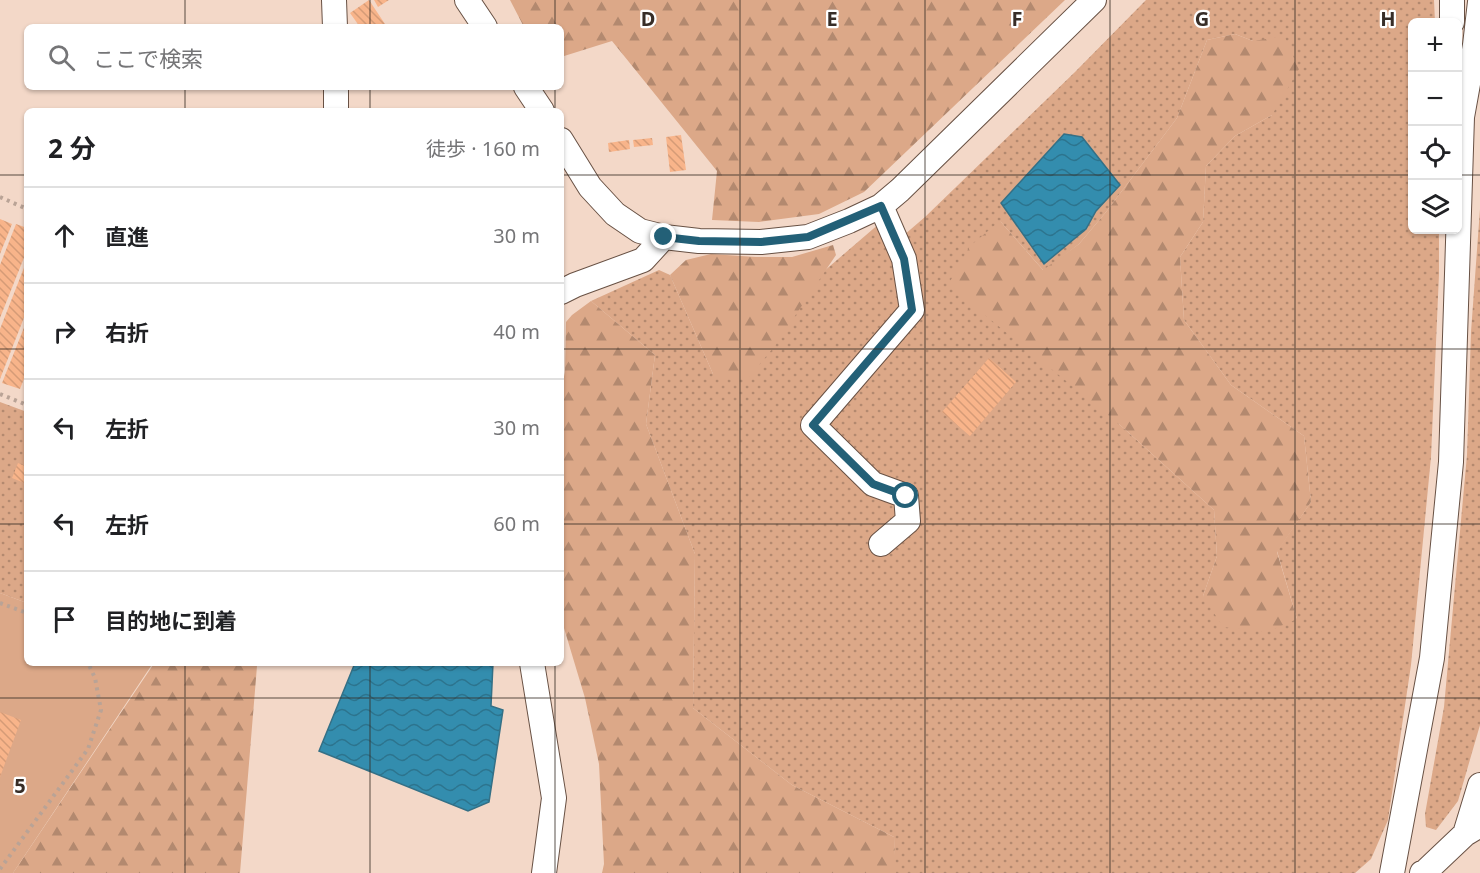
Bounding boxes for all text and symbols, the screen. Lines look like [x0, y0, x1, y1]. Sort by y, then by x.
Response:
text: D [641, 5, 655, 32]
text: E [826, 5, 838, 32]
text: F [1012, 5, 1022, 32]
text: G [1195, 5, 1209, 32]
text: H [1380, 5, 1396, 32]
map controls [1408, 18, 1462, 234]
button: + [1408, 18, 1462, 72]
search box [24, 24, 564, 90]
icon: search [45, 41, 78, 74]
text: ここで検索 [93, 43, 203, 73]
button: − [1408, 72, 1462, 126]
button: locate [1408, 126, 1462, 180]
text: 2 分 [48, 130, 96, 166]
text: 徒歩 · 160 m [426, 135, 540, 162]
button: layers [1408, 180, 1462, 234]
icon: ahead [48, 219, 81, 252]
text: 直進 [105, 221, 149, 251]
text: 30 m [493, 222, 540, 249]
route end [650, 223, 676, 249]
icon: right [48, 315, 81, 348]
text: 右折 [105, 317, 149, 347]
text: 40 m [493, 318, 540, 345]
icon: left [48, 411, 81, 444]
text: 左折 [105, 413, 149, 443]
text: 30 m [493, 414, 540, 441]
route start [892, 482, 918, 508]
icon: left [48, 507, 81, 540]
text: 左折 [105, 509, 149, 539]
text: 60 m [493, 510, 540, 537]
icon: arrive [48, 603, 81, 636]
text: 目的地に到着 [105, 605, 237, 635]
text: 5 [14, 772, 26, 799]

